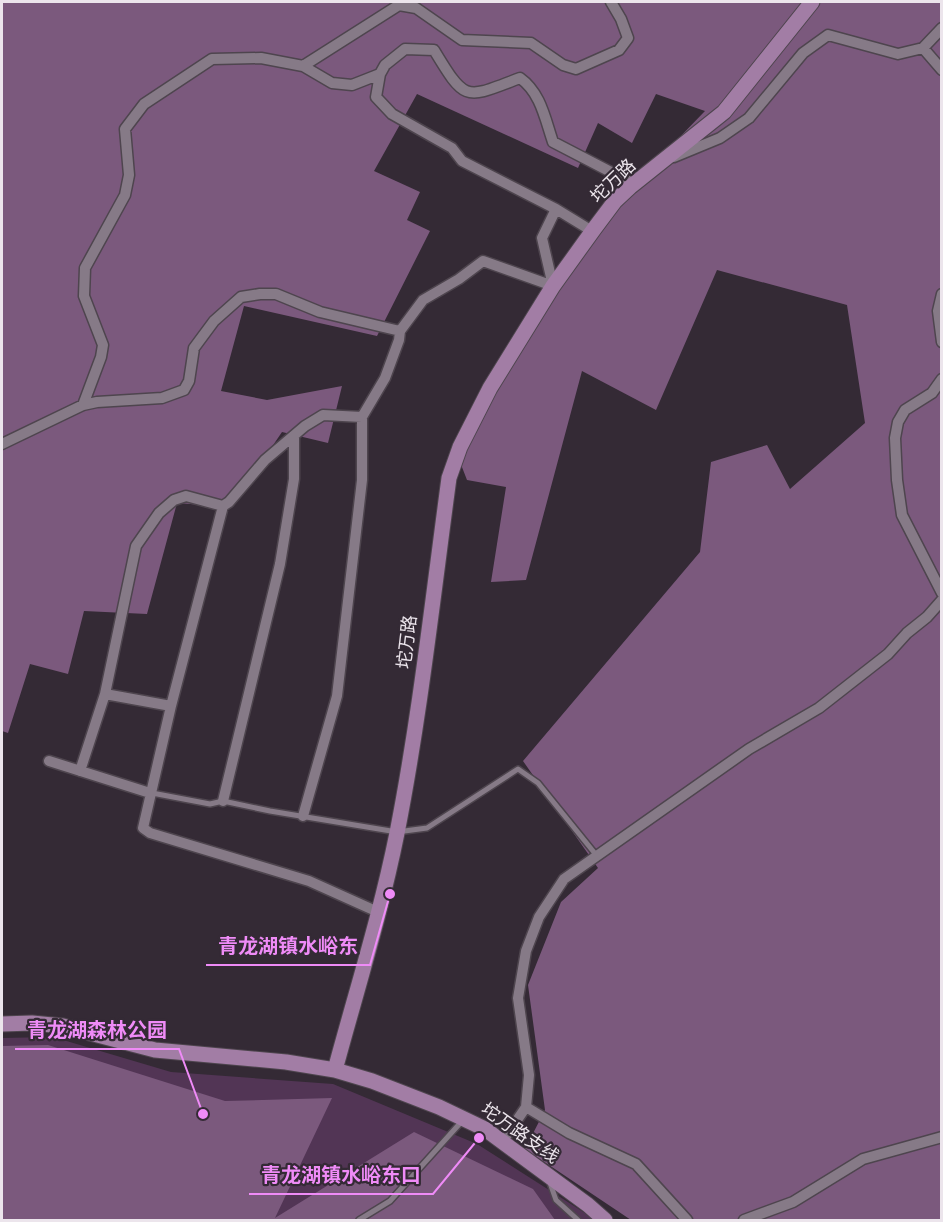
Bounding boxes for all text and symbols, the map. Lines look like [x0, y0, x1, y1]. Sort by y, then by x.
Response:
street label: 坨万路 [586, 154, 639, 207]
street label: 坨万路 [393, 614, 420, 670]
callout: 青龙湖镇水峪东 [206, 927, 370, 965]
text: 青龙湖镇水峪东 [218, 934, 358, 958]
callout: 青龙湖森林公园 [15, 1011, 179, 1049]
text: 青龙湖森林公园 [27, 1018, 167, 1042]
street label: 坨万路支线 [477, 1098, 563, 1167]
callout: 青龙湖镇水峪东口 [249, 1156, 433, 1194]
text: 青龙湖镇水峪东口 [261, 1163, 421, 1187]

